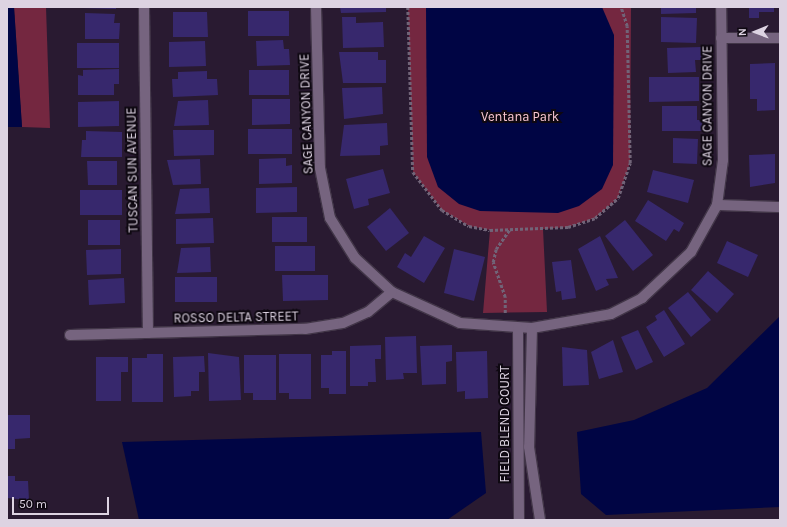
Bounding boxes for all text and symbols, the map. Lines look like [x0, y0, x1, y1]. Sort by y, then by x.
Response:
north arrow [735, 12, 775, 52]
text: N [736, 28, 749, 36]
street label: SAGE CANYON DRIVE [700, 46, 716, 166]
street label: SAGE CANYON DRIVE [297, 54, 317, 174]
street label: TUSCAN SUN AVENUE [124, 107, 142, 233]
park label: Ventana Park [481, 109, 559, 125]
street label: ROSSO DELTA STREET [173, 309, 299, 327]
street label: FIELD BLEND COURT [497, 366, 513, 482]
scale bar [14, 489, 111, 515]
text: 50 m [19, 497, 47, 511]

